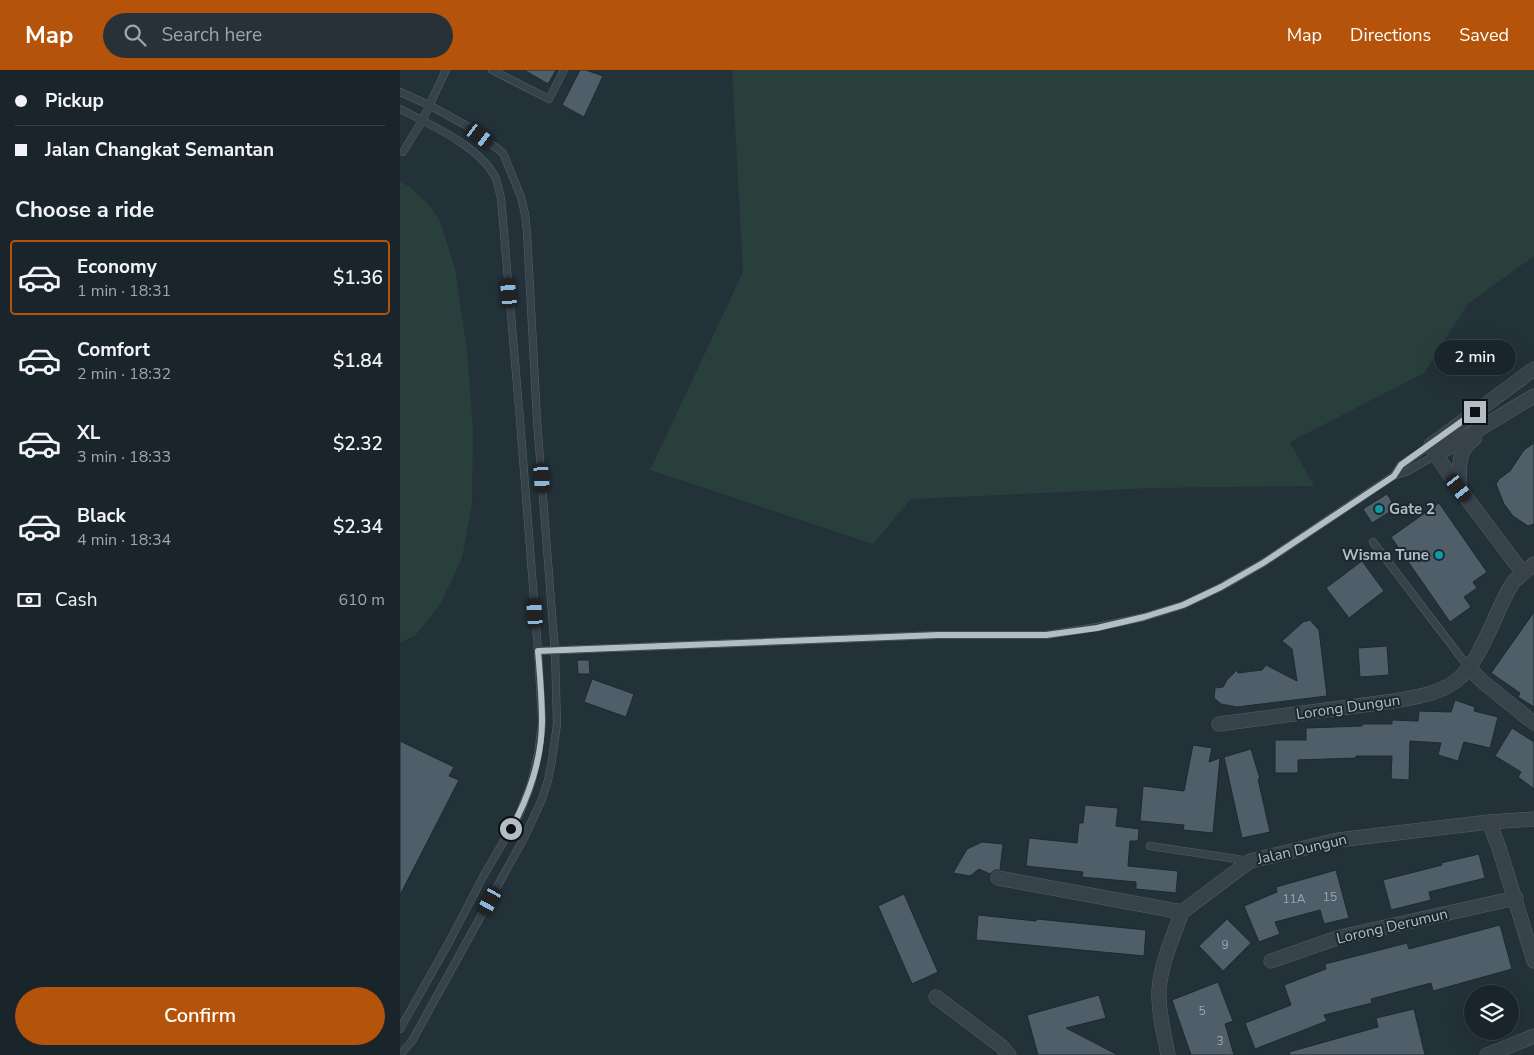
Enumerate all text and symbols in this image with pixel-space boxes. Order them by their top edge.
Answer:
search box [103,13,453,58]
text: Map [25,19,73,51]
icon: search [121,21,149,49]
text: Search here [161,22,262,48]
text: Map [1287,23,1322,47]
text: Directions [1350,23,1431,47]
text: Saved [1459,23,1509,47]
text: Pickup [45,88,104,114]
car [463,121,496,151]
text: Jalan Changkat Semantan [45,137,274,163]
text: Choose a ride [15,195,154,225]
text: Economy [77,254,157,280]
icon: car [17,255,62,300]
text: $1.36 [333,265,383,291]
car [500,277,517,309]
text: 1 min · 18:31 [77,280,171,302]
text: Comfort [77,337,150,363]
icon: car [17,338,62,383]
callout: 2 min [1434,340,1516,374]
text: 2 min [1455,346,1495,368]
text: $1.84 [333,348,383,374]
text: 2 min · 18:32 [77,363,171,385]
route end [1464,401,1486,423]
text: XL [77,420,100,446]
icon: car [17,421,62,466]
text: $2.32 [333,431,383,457]
text: 3 min · 18:33 [77,446,171,468]
car [533,463,550,493]
car [1443,472,1474,504]
place label: Gate 2 [1389,499,1435,519]
text: Black [77,503,126,529]
marker: Gate 2 [1373,503,1385,515]
icon: car [17,504,62,549]
text: $2.34 [333,514,383,540]
text: 4 min · 18:34 [77,529,171,551]
place label: Wisma Tune [1342,545,1429,565]
marker: Wisma Tune [1433,549,1445,561]
icon: cash [15,586,43,614]
text: Cash [55,587,97,613]
text: 610 m [338,589,385,611]
car [526,598,543,628]
street label: Lorong Dungun [1295,690,1401,724]
route start [500,818,522,840]
street label: Jalan Dungun [1254,829,1349,869]
car [476,884,503,918]
house number: 15 [1323,889,1337,905]
house number: 11A [1282,891,1306,907]
street label: Lorong Derumun [1334,903,1450,949]
house number: 9 [1221,937,1229,953]
map controls [1464,985,1519,1040]
button: layers [1464,985,1519,1040]
button: Confirm [15,987,385,1045]
house number: 5 [1198,1003,1206,1019]
house number: 3 [1216,1033,1224,1049]

